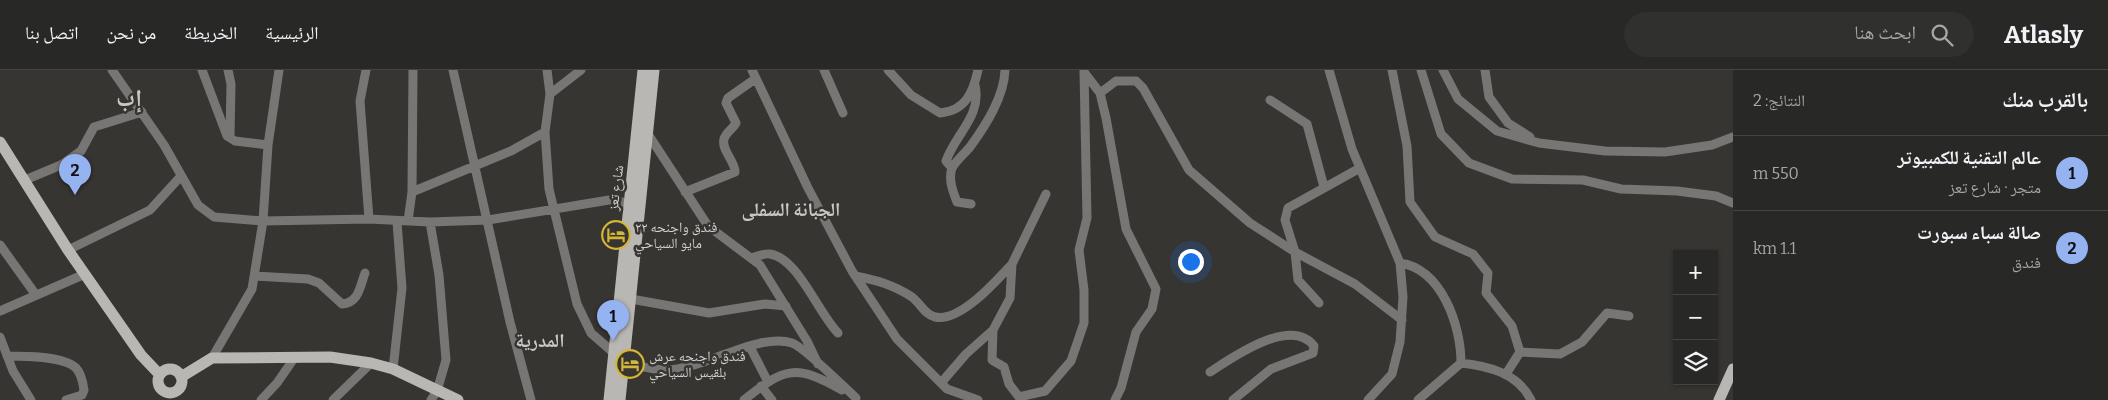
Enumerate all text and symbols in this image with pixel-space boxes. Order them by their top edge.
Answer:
search box [1624,12,1974,57]
text: ابحث هنا [1854,21,1916,44]
icon: search [1928,21,1956,49]
text: Atlasly [2004,21,2083,49]
text: اتصل بنا [25,22,78,44]
text: من نحن [106,22,156,44]
text: الخريطة [184,22,237,44]
text: الرئيسية [265,22,319,44]
district label: إب [116,84,142,113]
text: بالقرب منك [2002,87,2088,113]
text: النتائج: 2 [1753,91,1805,110]
text: عالم التقنية للكمبيوتر [1898,146,2041,169]
pin: 2 [59,154,91,195]
street label: شارع تعز [605,164,628,213]
text: 550 m [1753,164,1799,183]
text: 1 [2069,164,2075,183]
text: متجر · شارع تعز [1949,178,2041,197]
district label: الجبانة السفلى [742,198,840,221]
place label: فندق واجنحه ٢٢ مايو السياحي [635,219,717,254]
hotel icon: فندق واجنحه ٢٢ مايو السياحي [601,220,631,250]
text: صالة سباء سبورت [1917,221,2041,244]
text: 1.1 km [1753,239,1796,258]
text: 2 [2068,239,2077,258]
your location [1178,249,1204,275]
map controls [1673,250,1718,385]
button: + [1673,250,1718,295]
text: فندق [2012,253,2041,272]
button: − [1673,295,1718,340]
pin: 1 [597,300,629,341]
district label: المدرية [515,329,565,352]
button: layers [1673,340,1718,385]
place label: فندق واجنحه عرش بلقيس السياحي [649,348,746,383]
hotel icon: فندق واجنحه عرش بلقيس السياحي [615,349,645,379]

